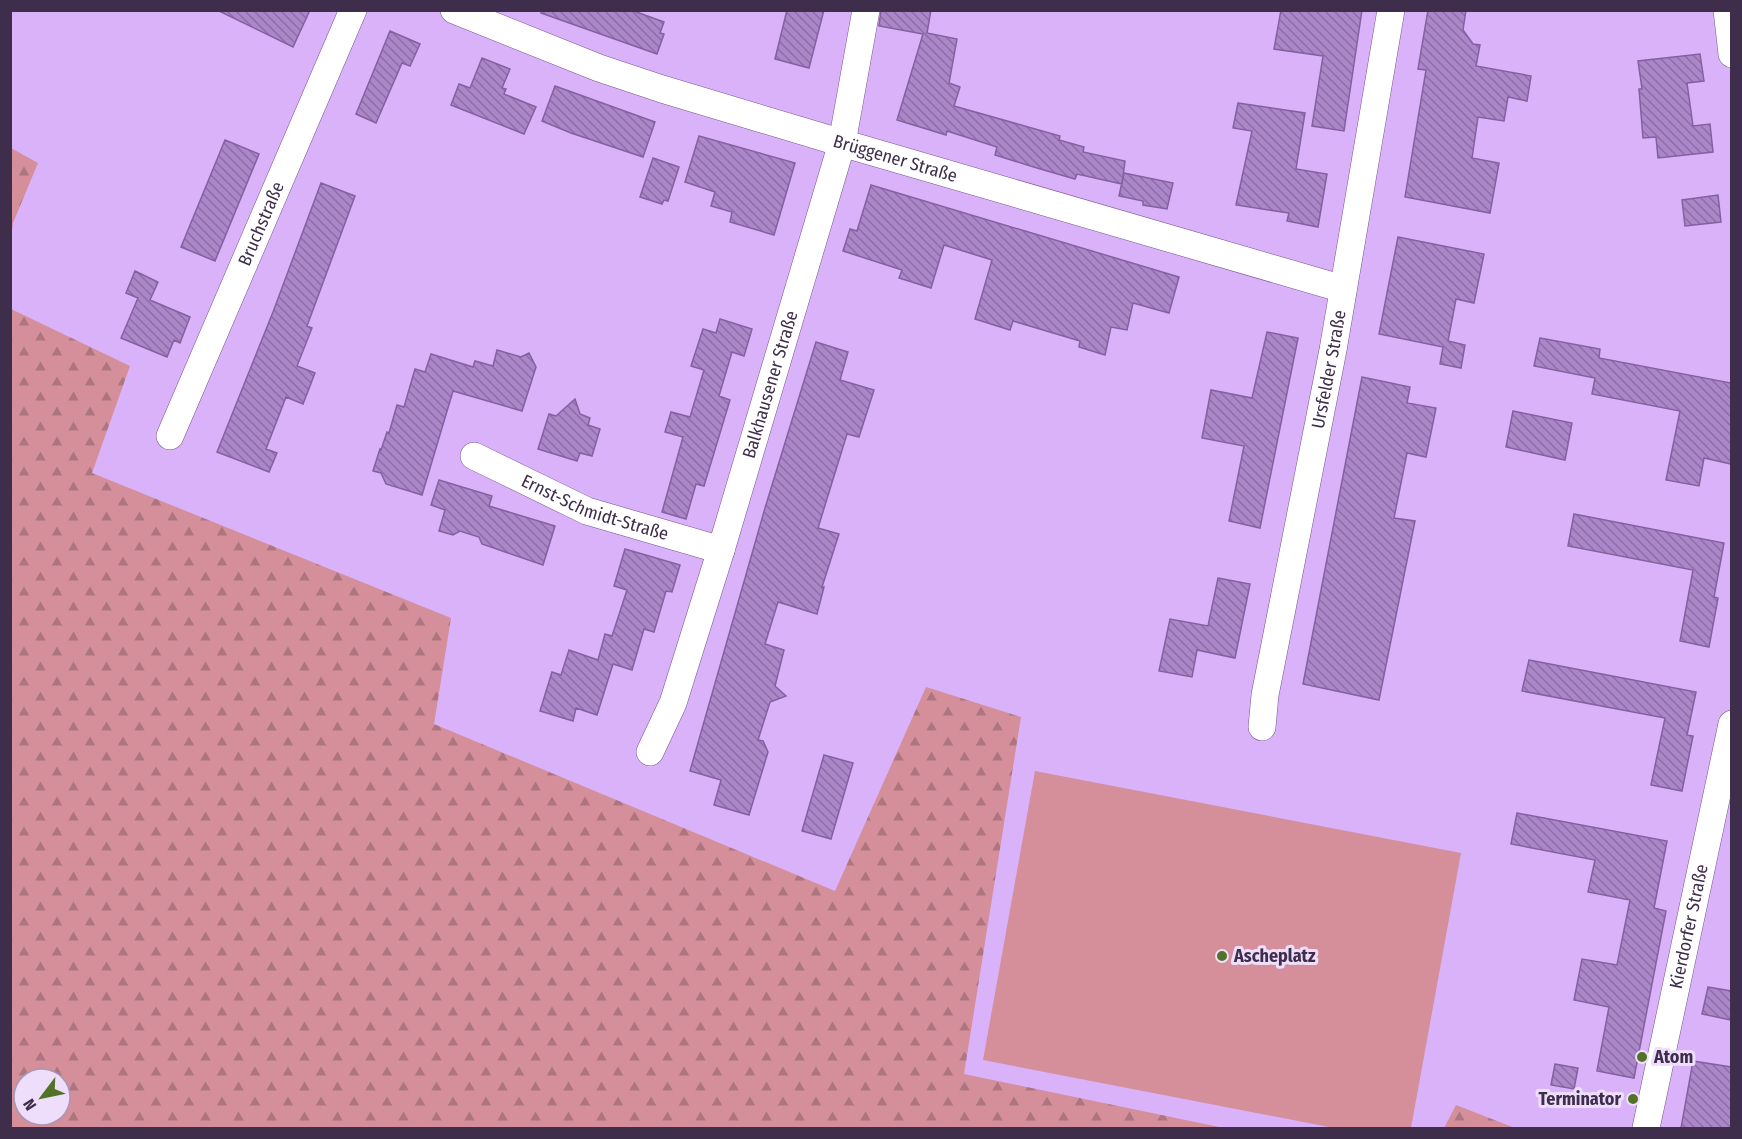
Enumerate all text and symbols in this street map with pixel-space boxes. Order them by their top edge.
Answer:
street label: Brüggener Straße [831,130,960,187]
street label: Bruchstraße [233,178,289,269]
street label: Balkhausener Straße [738,308,803,461]
street label: Ursfelder Straße [1307,308,1351,431]
street label: Ernst-Schmidt-Straße [518,470,671,545]
street label: Kierdorfer Straße [1665,862,1713,991]
place label: Ascheplatz [1233,945,1316,967]
marker: Ascheplatz [1215,949,1229,963]
place label: Atom [1653,1046,1693,1068]
marker: Atom [1635,1050,1649,1064]
north arrow [12,1067,72,1127]
place label: Terminator [1538,1088,1621,1110]
marker: Terminator [1626,1092,1640,1106]
text: N [19,1096,40,1114]

